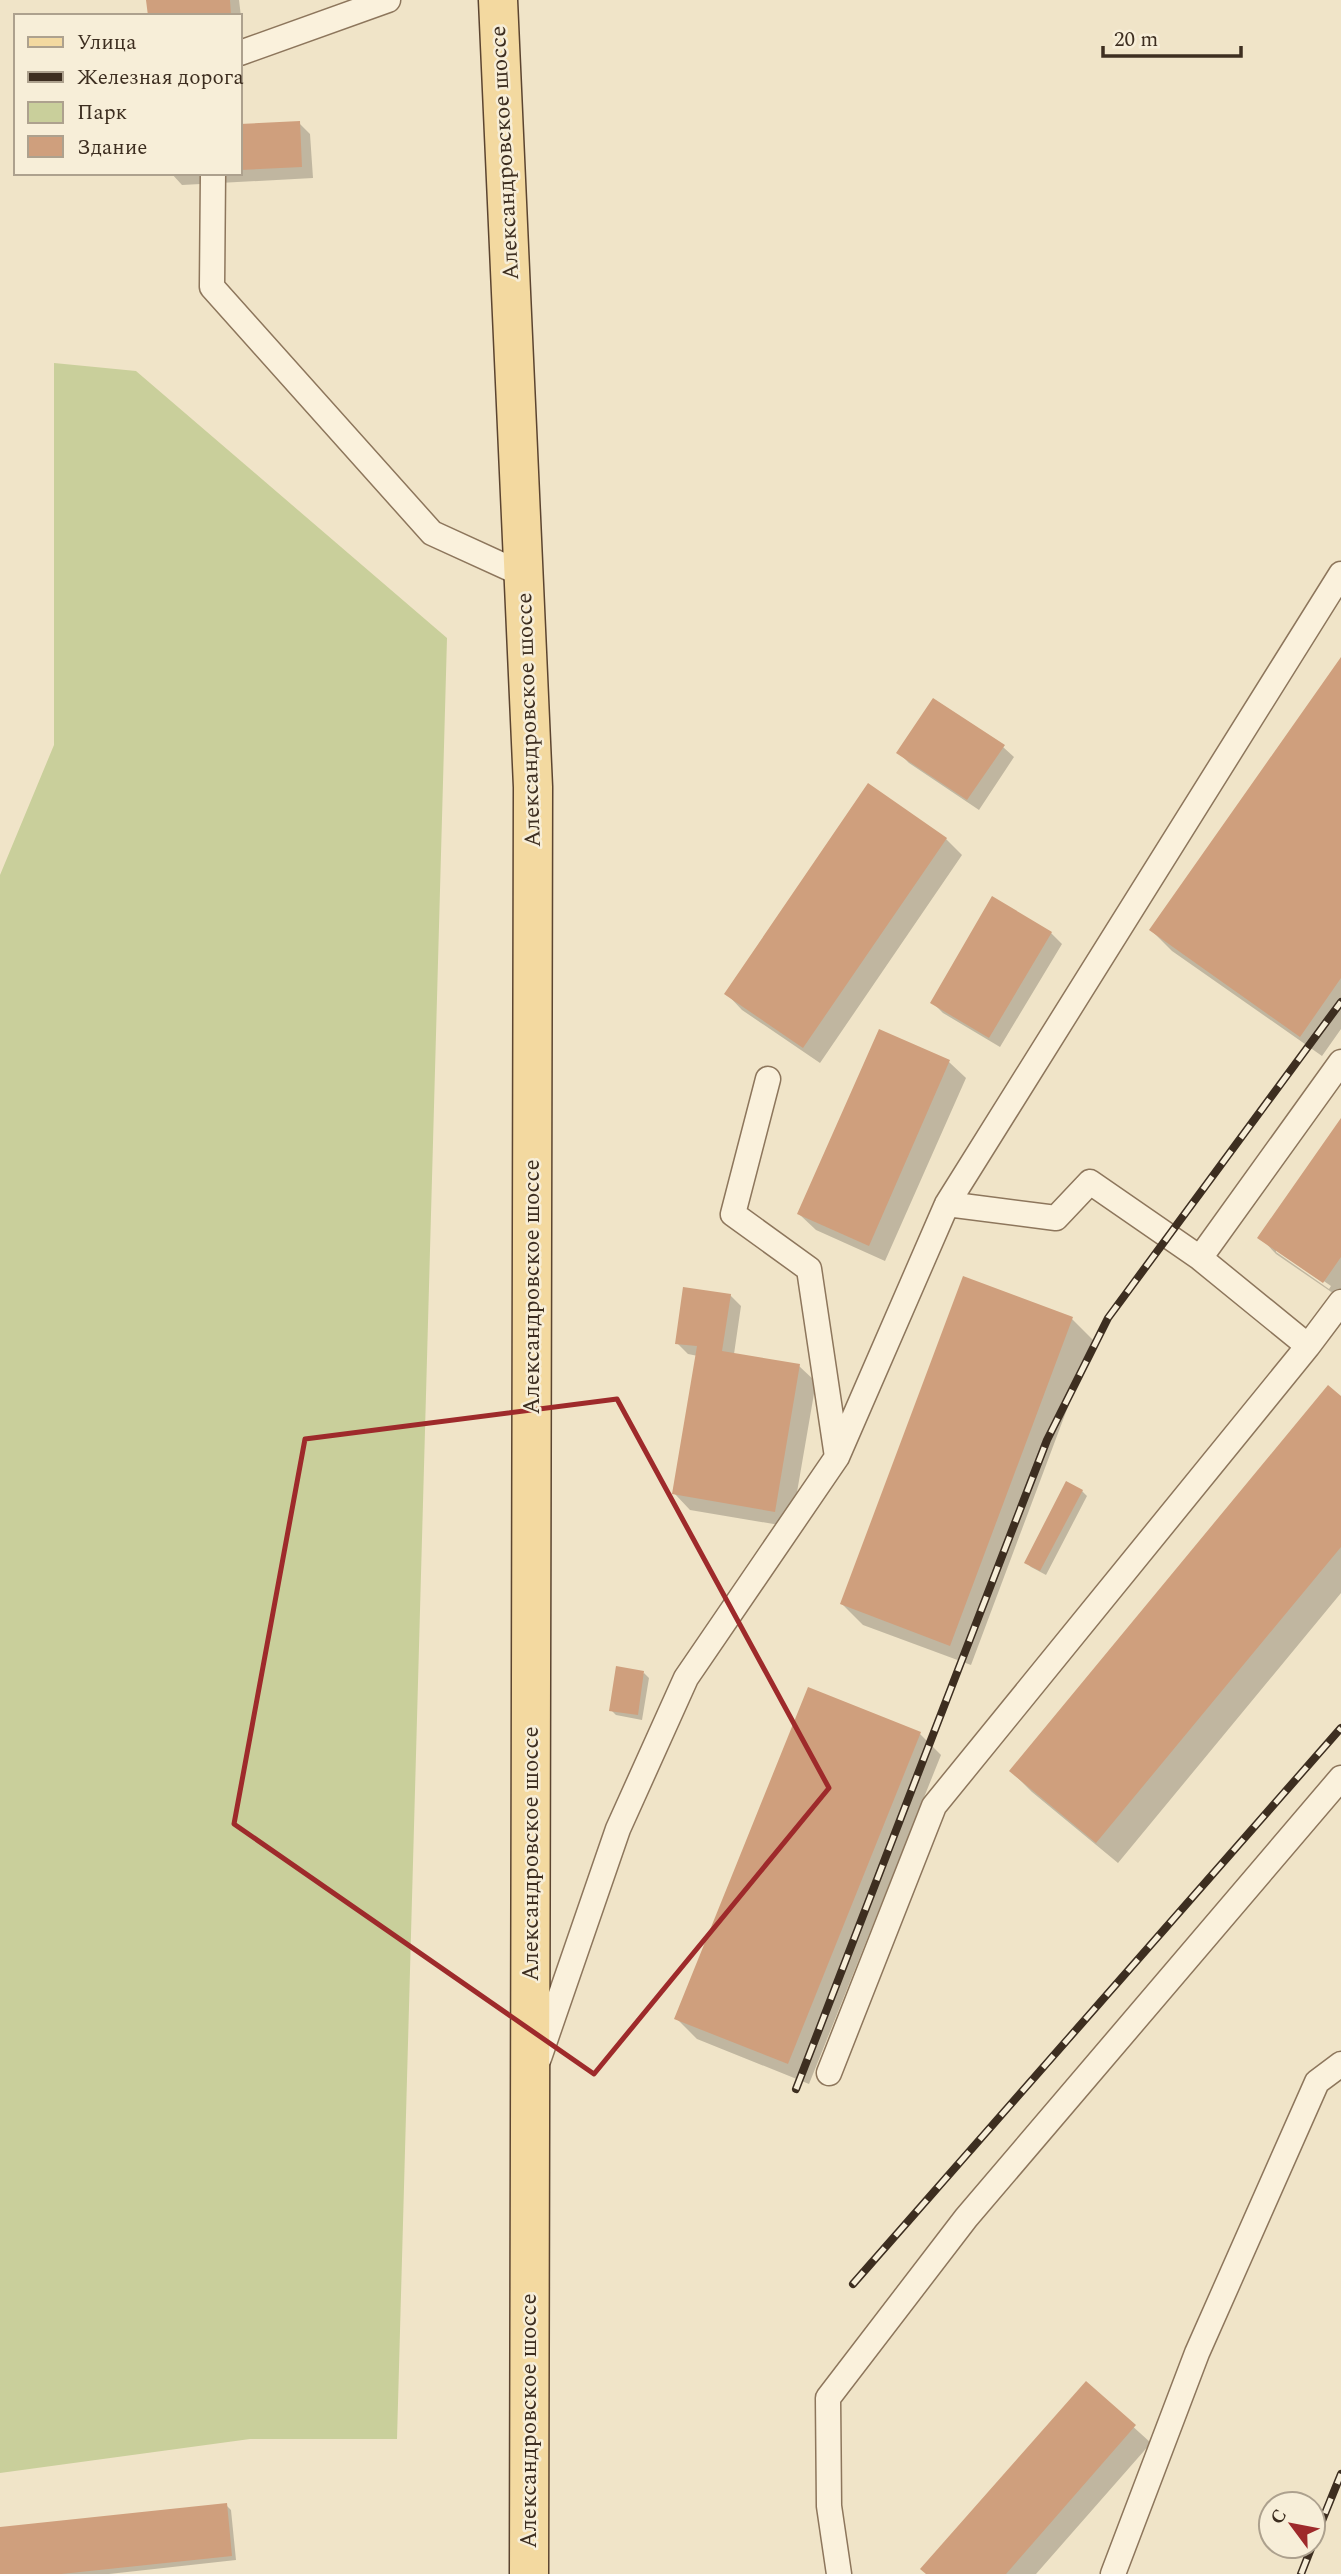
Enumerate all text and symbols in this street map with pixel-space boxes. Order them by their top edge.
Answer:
legend [14,14,242,175]
scale bar [1103,14,1241,58]
text: 20 m [1114,24,1158,56]
street label: Александровское шоссе [481,25,529,281]
text: Улица [77,27,137,59]
text: Железная дорога [77,62,244,94]
text: Парк [77,97,128,129]
text: Здание [77,132,147,164]
street label: Александровское шоссе [507,592,551,848]
street label: Александровское шоссе [515,1159,550,1415]
street label: Александровское шоссе [514,1726,549,1982]
street label: Александровское шоссе [512,2293,547,2549]
north arrow [1257,2490,1327,2560]
text: С [1263,2503,1295,2530]

